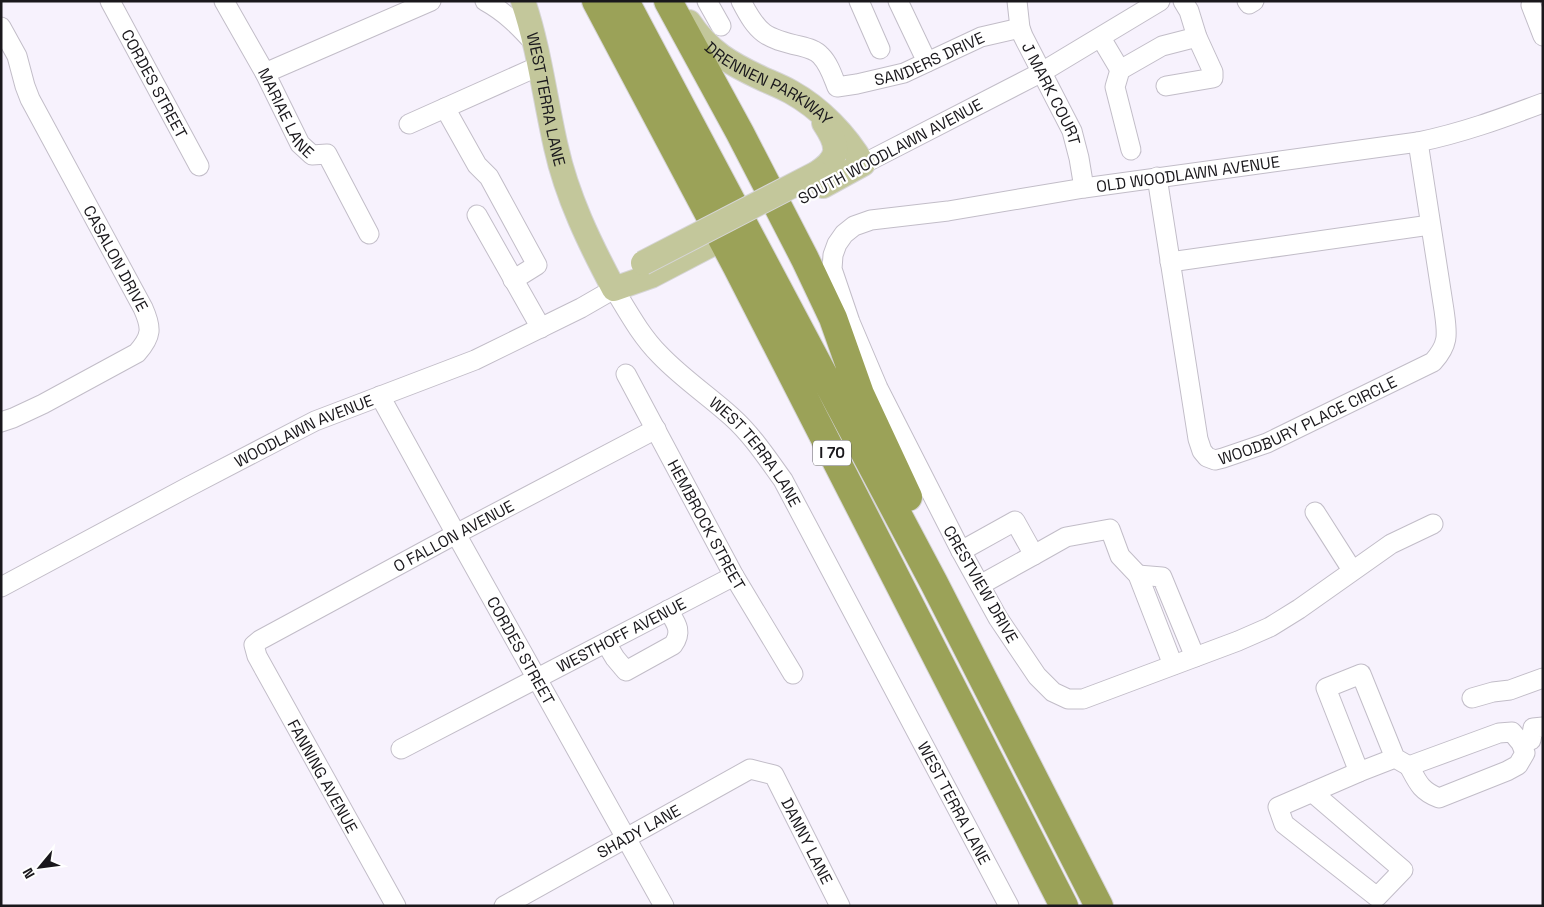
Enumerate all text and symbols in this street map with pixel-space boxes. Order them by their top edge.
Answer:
street label: CORDES STREET [116,26,192,142]
street label: SANDERS DRIVE [872,27,988,91]
street label: WEST TERRA LANE [522,30,570,169]
street label: DRENNEN PARKWAY [700,37,837,130]
street label: J MARK COURT [1017,39,1085,147]
street label: MARIAE LANE [253,64,318,163]
street label: SOUTH WOODLAWN AVENUE [794,94,986,209]
street label: OLD WOODLAWN AVENUE [1095,151,1281,197]
street label: CASALON DRIVE [78,202,153,315]
street label: WOODBURY PLACE CIRCLE [1216,371,1400,470]
street label: WOODLAWN AVENUE [231,390,376,472]
street label: WEST TERRA LANE [705,392,805,510]
road number: I 70 [813,440,851,466]
street label: HEMBROCK STREET [663,456,750,594]
street label: O FALLON AVENUE [390,495,518,577]
street label: CRESTVIEW DRIVE [938,522,1023,647]
street label: CORDES STREET [482,593,559,709]
street label: WESTHOFF AVENUE [553,593,689,677]
street label: FANNING AVENUE [283,716,362,837]
street label: WEST TERRA LANE [913,738,995,868]
street label: DANNY LANE [776,794,837,888]
street label: SHADY LANE [593,800,684,863]
north arrow [15,842,65,892]
text: N [18,865,39,882]

